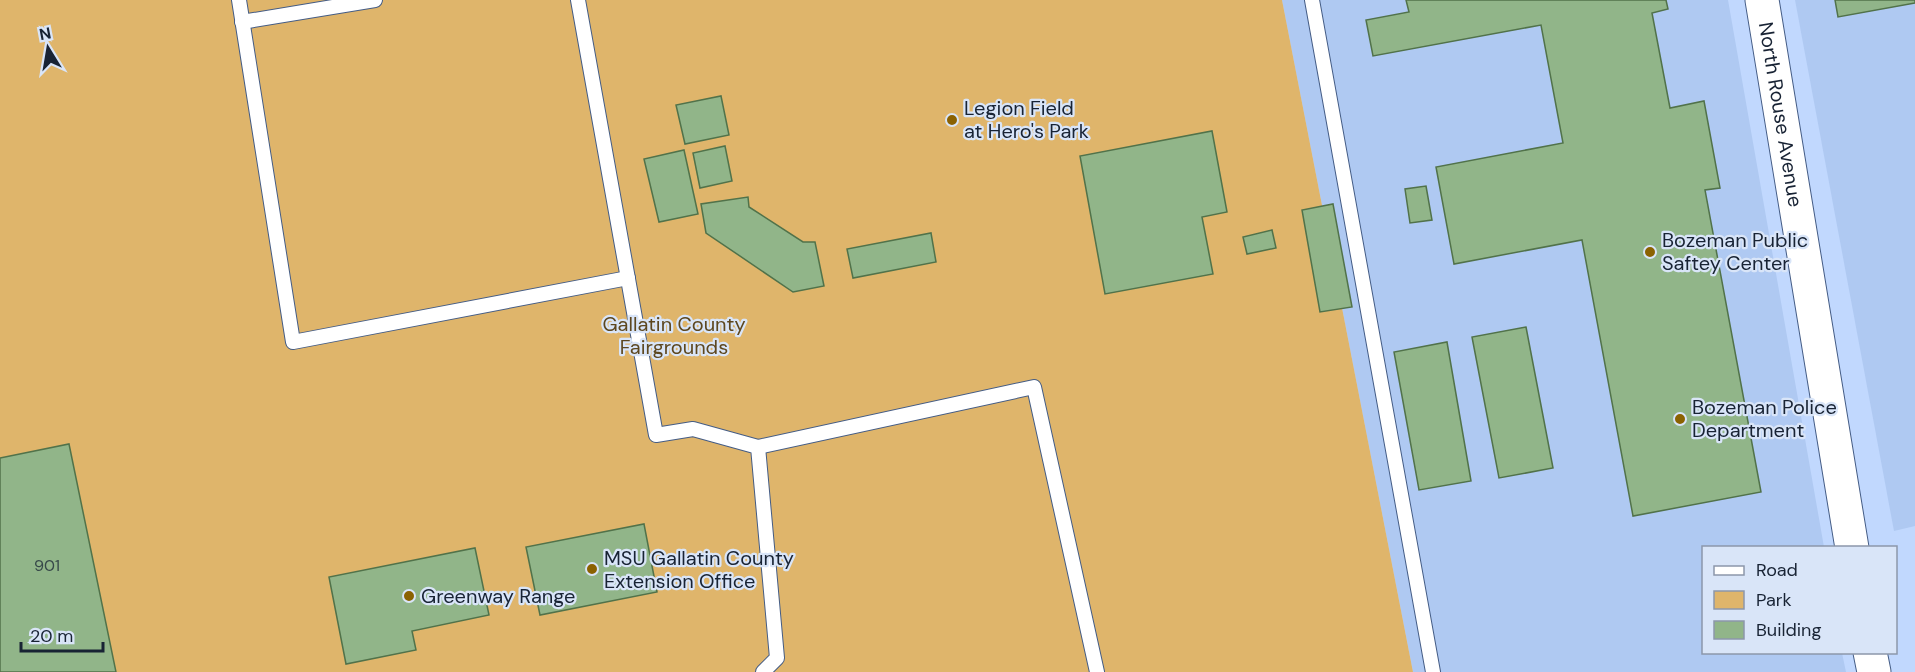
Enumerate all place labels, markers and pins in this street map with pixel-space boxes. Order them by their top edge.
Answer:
place label: Legion Field at Hero's Park [964,95,1089,144]
marker: Legion Field at Hero's Park [945,113,959,127]
place label: Bozeman Public Saftey Center [1662,227,1808,276]
marker: Bozeman Public Saftey Center [1643,245,1657,259]
place label: Bozeman Police Department [1692,394,1837,443]
marker: Bozeman Police Department [1673,412,1687,426]
place label: MSU Gallatin County Extension Office [604,545,794,594]
marker: MSU Gallatin County Extension Office [585,562,599,576]
place label: Greenway Range [421,583,575,609]
marker: Greenway Range [402,589,416,603]

